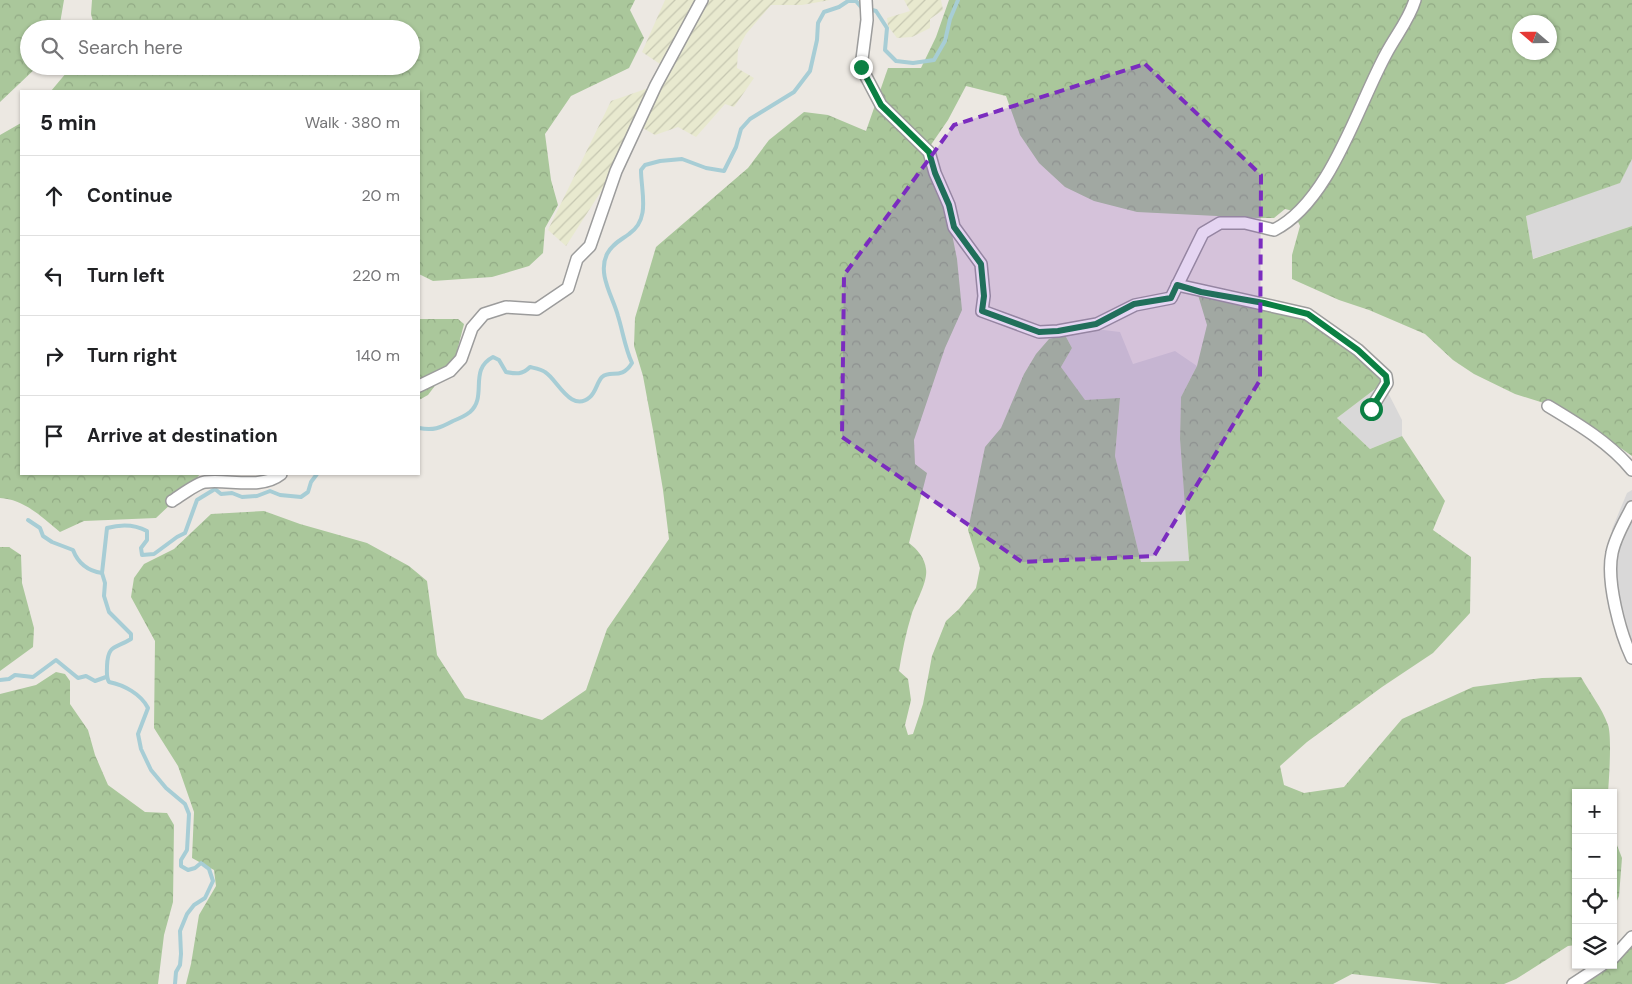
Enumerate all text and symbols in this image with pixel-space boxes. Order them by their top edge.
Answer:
north arrow [1512,15,1557,60]
search box [20,20,420,75]
icon: search [38,34,66,62]
text: Search here [78,35,183,60]
route end [850,56,873,79]
text: 5 min [40,109,96,137]
text: Walk · 380 m [305,112,400,133]
icon: ahead [40,182,68,210]
text: Continue [87,183,173,208]
text: 20 m [361,185,400,206]
icon: left [40,262,68,290]
text: Turn left [87,263,165,288]
text: 220 m [352,265,400,286]
icon: right [40,342,68,370]
text: Turn right [87,343,177,368]
text: 140 m [356,345,400,366]
route start [1360,398,1383,421]
icon: arrive [40,422,68,450]
text: Arrive at destination [87,423,278,448]
map controls [1572,789,1617,969]
button: + [1572,789,1617,834]
button: − [1572,834,1617,879]
button: locate [1572,879,1617,924]
button: layers [1572,924,1617,969]

